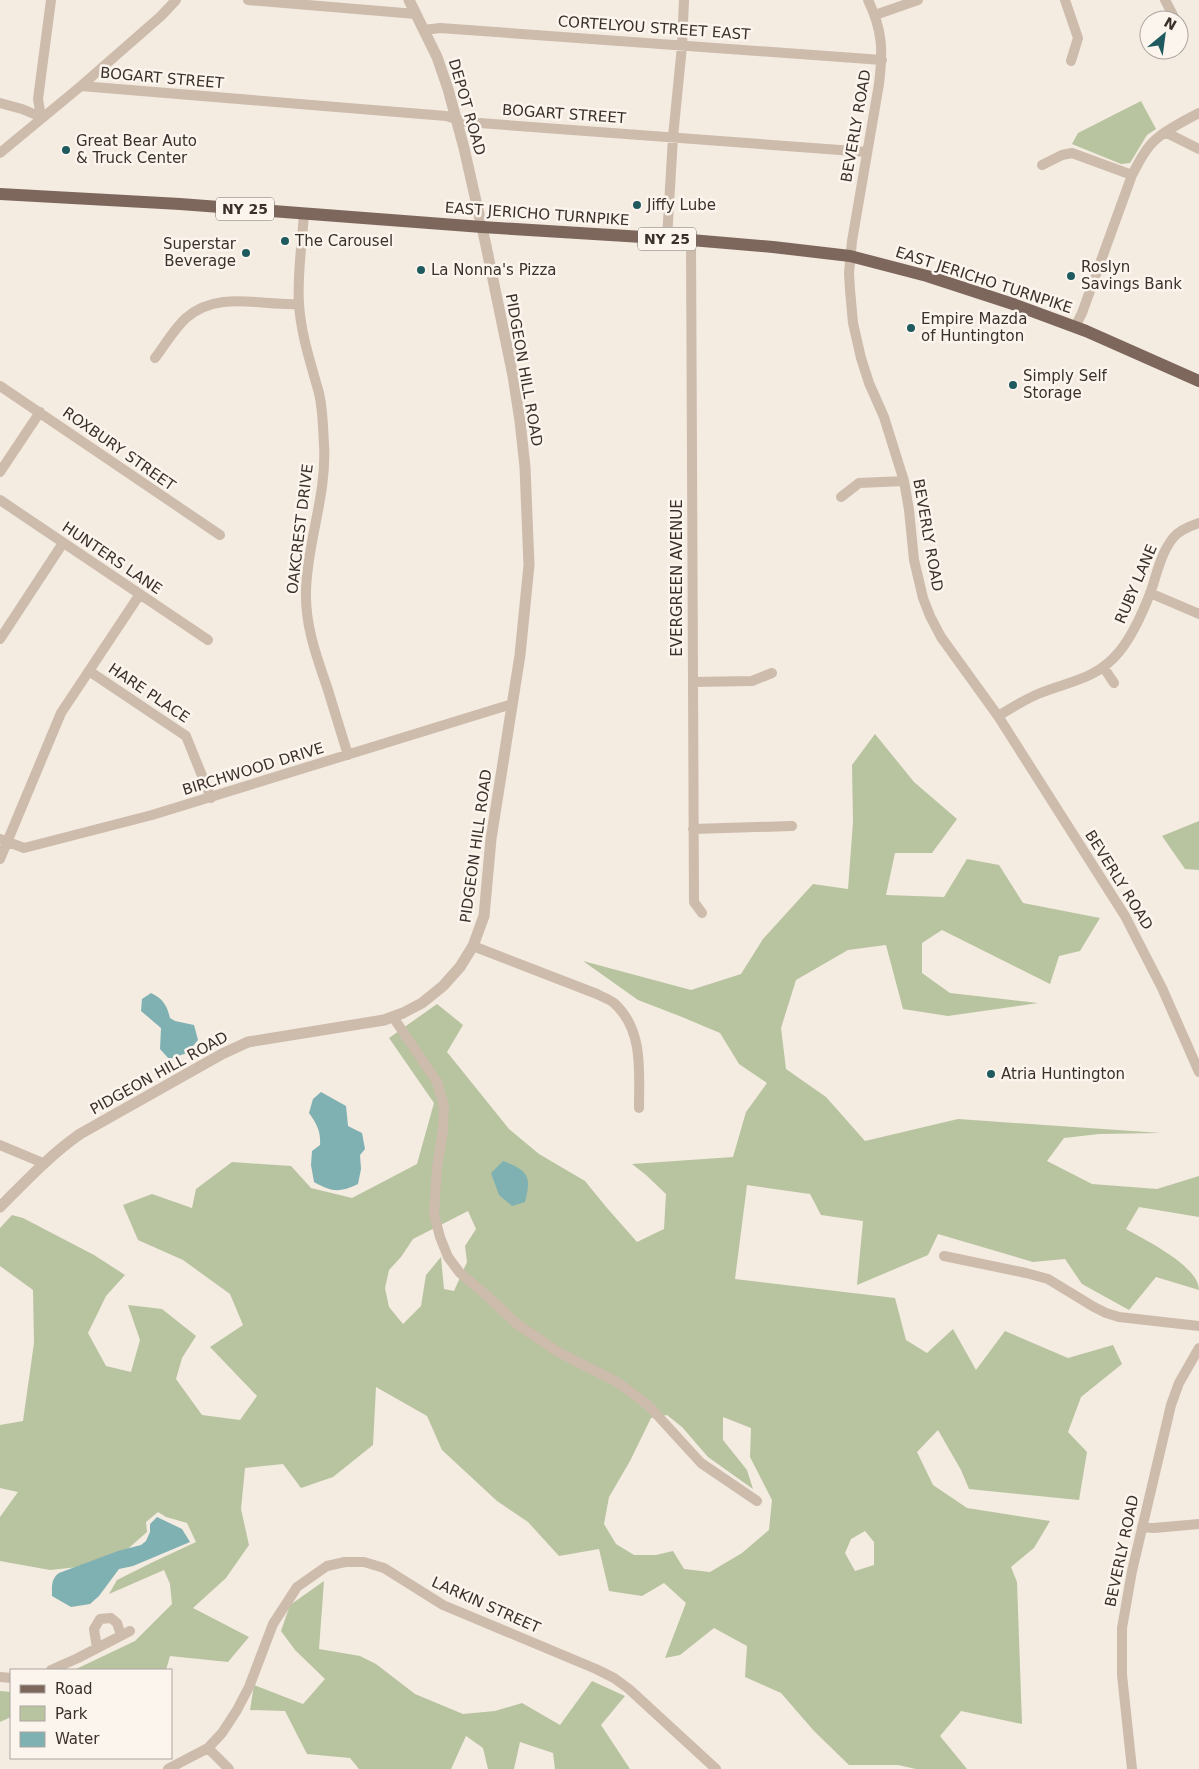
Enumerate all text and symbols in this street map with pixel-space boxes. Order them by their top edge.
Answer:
north arrow [1139,10,1189,60]
street label: CORTELYOU STREET EAST [557,12,752,44]
text: N [1161,14,1179,33]
street label: DEPOT ROAD [445,57,489,157]
street label: BOGART STREET [99,64,225,92]
street label: BEVERLY ROAD [837,68,875,184]
street label: BOGART STREET [501,101,627,127]
place label: Great Bear Auto & Truck Center [76,132,197,167]
marker: Great Bear Auto & Truck Center [60,144,72,156]
place label: Jiffy Lube [646,196,716,214]
road number: NY 25 [216,198,274,220]
street label: EAST JERICHO TURNPIKE [444,199,630,229]
marker: Jiffy Lube [631,199,643,211]
road number: NY 25 [638,228,696,250]
place label: The Carousel [294,232,393,250]
place label: Superstar Beverage [163,235,237,270]
marker: The Carousel [279,235,291,247]
street label: EAST JERICHO TURNPIKE [893,243,1075,317]
marker: Superstar Beverage [240,247,252,259]
place label: Roslyn Savings Bank [1081,258,1182,293]
place label: La Nonna's Pizza [431,261,556,279]
marker: La Nonna's Pizza [415,264,427,276]
marker: Roslyn Savings Bank [1065,270,1077,282]
street label: PIDGEON HILL ROAD [502,292,546,448]
place label: Empire Mazda of Huntington [921,310,1027,345]
marker: Empire Mazda of Huntington [905,322,917,334]
place label: Simply Self Storage [1023,367,1108,402]
marker: Simply Self Storage [1007,379,1019,391]
street label: ROXBURY STREET [59,403,179,495]
street label: OAKCREST DRIVE [283,463,317,595]
street label: BEVERLY ROAD [909,477,947,593]
street label: EVERGREEN AVENUE [668,499,686,657]
street label: HUNTERS LANE [59,518,165,598]
street label: RUBY LANE [1111,542,1161,626]
street label: HARE PLACE [105,659,193,727]
street label: BIRCHWOOD DRIVE [180,739,326,799]
street label: PIDGEON HILL ROAD [456,768,496,924]
street label: BEVERLY ROAD [1081,827,1157,933]
street label: PIDGEON HILL ROAD [87,1028,231,1118]
place label: Atria Huntington [1001,1065,1125,1083]
marker: Atria Huntington [985,1068,997,1080]
street label: BEVERLY ROAD [1101,1493,1143,1609]
street label: LARKIN STREET [429,1573,544,1637]
legend [10,1669,172,1759]
text: Road [55,1680,93,1698]
text: Park [55,1705,88,1723]
text: Water [55,1730,100,1748]

